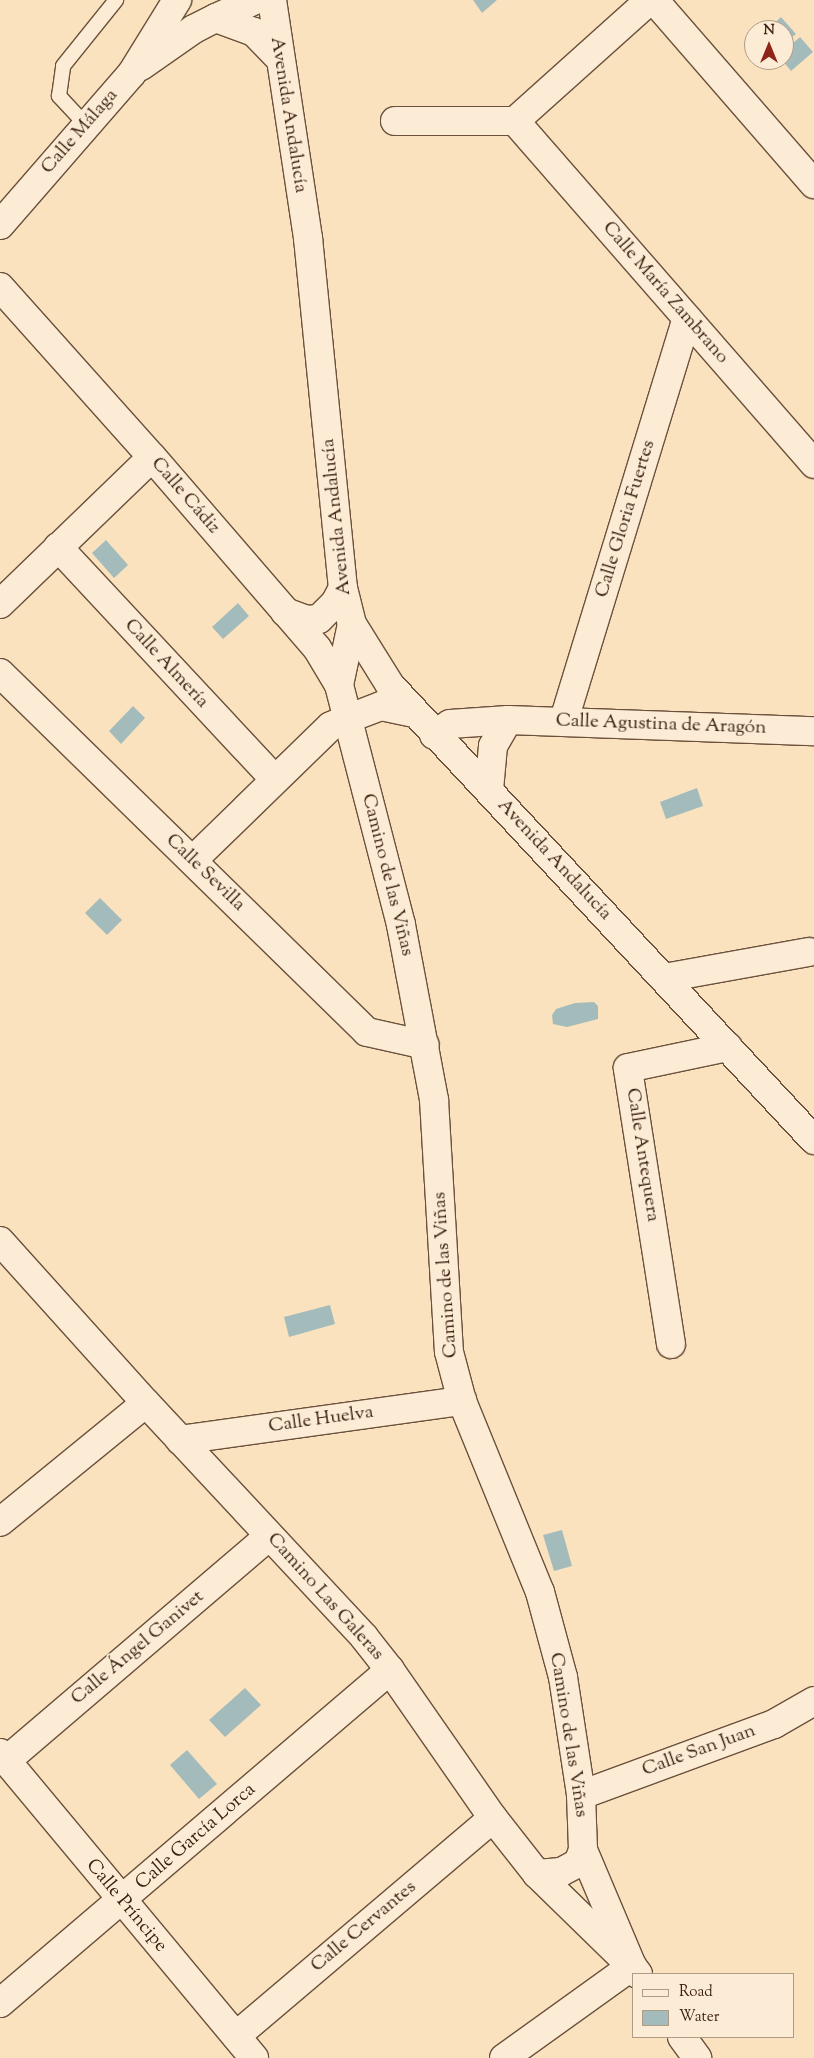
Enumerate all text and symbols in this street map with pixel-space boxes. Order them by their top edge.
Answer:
north arrow [744,20,794,70]
text: N [763,21,775,41]
street label: Avenida Andalucía [264,35,312,195]
street label: Calle Málaga [37,85,123,179]
street label: Calle María Zambrano [597,217,733,369]
street label: Avenida Andalucía [317,438,357,596]
street label: Calle Gloria Fuertes [591,438,661,600]
street label: Calle Cádiz [146,453,224,539]
street label: Calle Almería [119,615,213,713]
street label: Calle Agustina de Aragón [555,710,767,740]
street label: Camino de las Viñas [356,791,418,959]
street label: Avenida Andalucía [492,795,616,925]
street label: Calle Sevilla [160,829,250,917]
street label: Calle Antequera [620,1087,664,1223]
street label: Camino de las Viñas [429,1191,463,1359]
street label: Calle Huelva [267,1401,375,1439]
street label: Camino Las Galeras [262,1529,388,1665]
street label: Calle Ángel Ganivet [67,1586,209,1710]
street label: Camino de las Viñas [544,1651,592,1819]
street label: Calle San Juan [639,1720,759,1782]
street label: Calle García Lorca [131,1779,261,1895]
street label: Calle Príncipe [80,1855,172,1957]
street label: Calle Cervantes [307,1876,421,1978]
legend [632,1973,794,2038]
text: Road [679,1982,713,2003]
text: Water [679,2007,719,2028]

